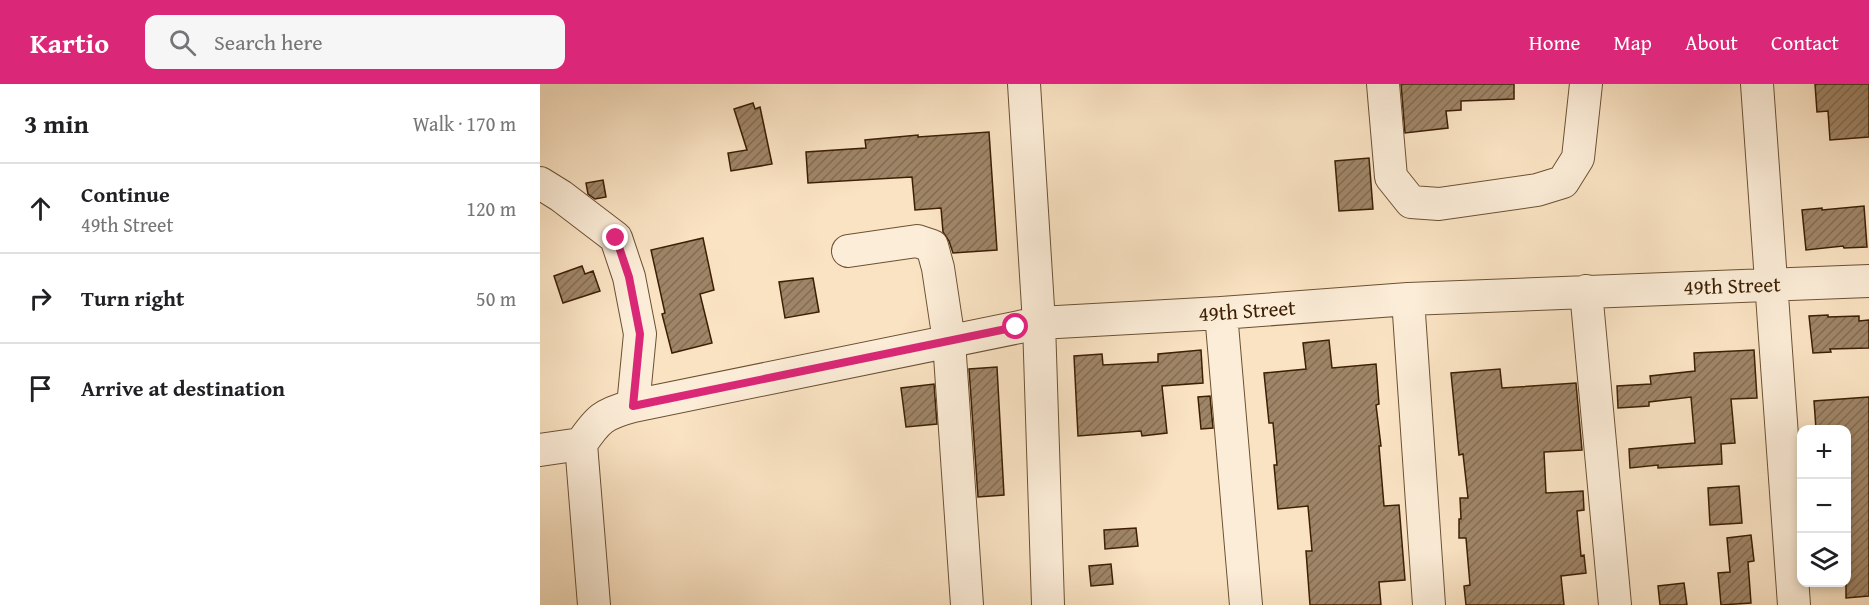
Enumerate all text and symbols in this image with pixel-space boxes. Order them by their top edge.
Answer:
search box [145,15,565,69]
text: Kartio [30,22,109,63]
icon: search [166,26,199,59]
text: Search here [214,26,323,58]
text: Home [1529,27,1580,58]
text: Map [1613,27,1652,58]
text: About [1685,27,1738,58]
text: Contact [1771,27,1839,58]
text: 3 min [24,104,89,143]
text: Walk · 170 m [413,109,516,138]
text: Continue [81,178,170,210]
icon: ahead [24,192,57,225]
text: 120 m [466,194,516,223]
text: 49th Street [81,210,174,239]
route end [602,224,628,250]
street label: 49th Street [1683,268,1782,303]
icon: right [24,282,57,315]
text: Turn right [81,282,184,314]
text: 50 m [476,284,516,313]
street label: 49th Street [1197,292,1297,329]
route start [1002,313,1028,339]
icon: arrive [24,372,57,405]
text: Arrive at destination [81,372,285,404]
map controls [1797,425,1851,587]
button: + [1797,425,1851,479]
button: − [1797,479,1851,533]
button: layers [1797,533,1851,587]

